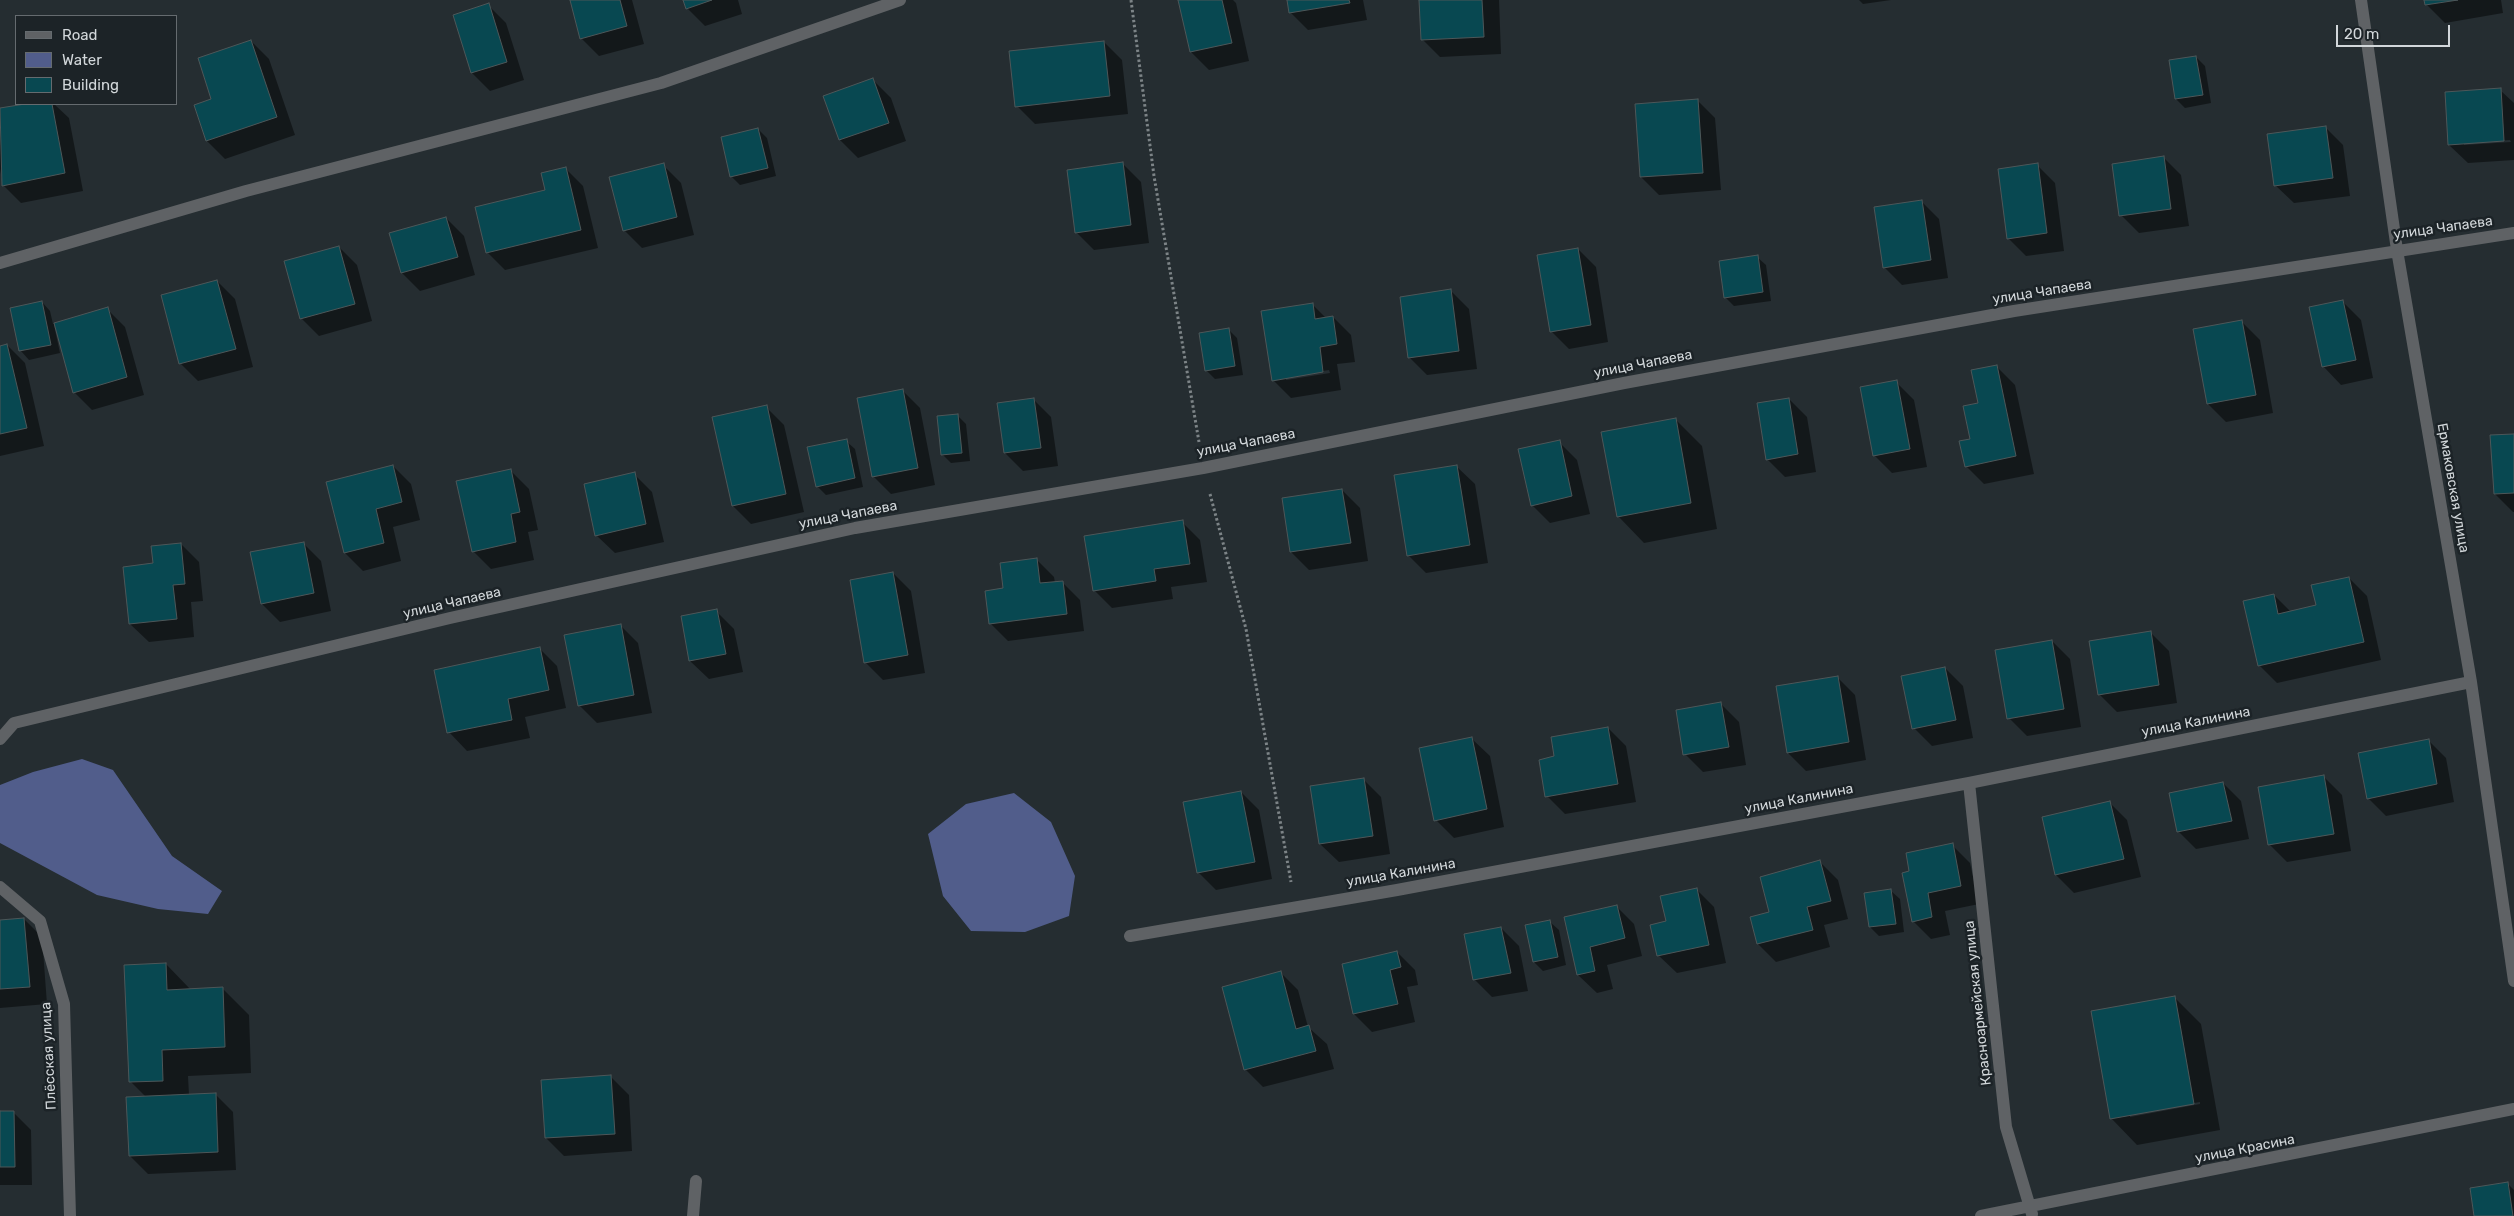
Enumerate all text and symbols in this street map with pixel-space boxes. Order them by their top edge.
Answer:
legend [15,15,178,105]
scale bar [2339,15,2453,47]
text: 20 m [2344,25,2379,43]
text: Road [62,26,98,44]
text: Water [62,51,102,69]
text: Building [62,76,119,94]
street label: улица Чапаева [2392,213,2494,243]
street label: улица Чапаева [1991,276,2093,308]
street label: улица Чапаева [1592,346,1694,382]
street label: Ермаковская улица [2433,422,2473,554]
street label: улица Чапаева [1195,425,1297,461]
street label: улица Чапаева [797,497,899,533]
street label: улица Чапаева [401,584,503,622]
street label: улица Калинина [2140,703,2252,741]
street label: улица Калинина [1743,780,1855,818]
street label: улица Калинина [1345,855,1457,891]
street label: Красноармейская улица [1961,920,1995,1086]
street label: Плёсская улица [38,1002,60,1110]
street label: улица Красина [2194,1131,2296,1167]

